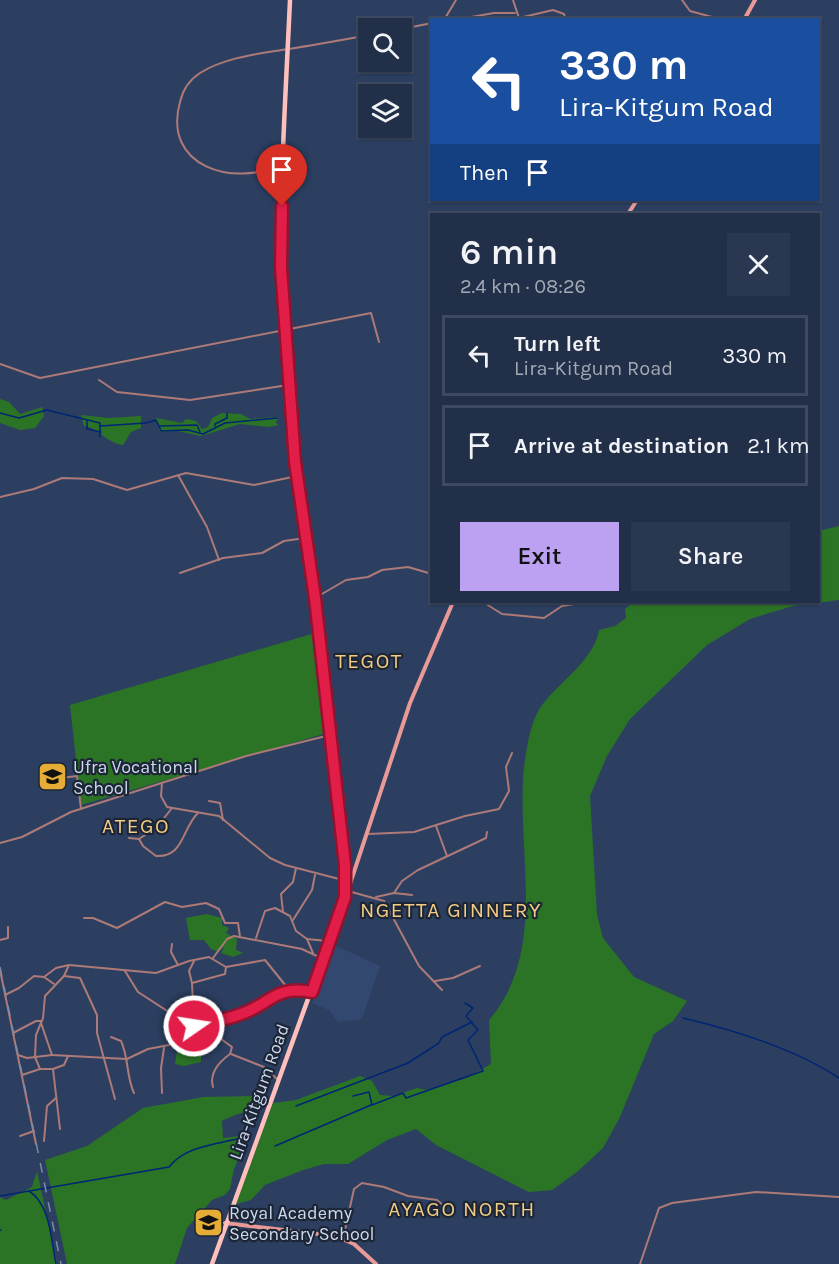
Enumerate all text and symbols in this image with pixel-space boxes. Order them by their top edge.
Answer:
map controls [358,18,412,138]
button: search [358,18,412,72]
text: 330 m [559,40,688,90]
icon: left [460,42,538,120]
button: layers [358,84,412,138]
text: Lira-Kitgum Road [559,91,774,123]
pin [256,144,307,206]
icon: arrive [265,153,298,186]
icon: arrive [521,156,554,189]
text: Then [460,160,509,186]
text: 6 min [460,231,558,273]
button: close [727,233,790,296]
text: 2.4 km · 08:26 [460,275,586,298]
text: Turn left [514,331,601,357]
icon: left [463,339,496,372]
text: 330 m [722,343,787,369]
text: Lira-Kitgum Road [514,357,673,380]
icon: arrive [463,429,496,462]
text: Arrive at destination [514,433,729,459]
text: 2.1 km [747,433,809,459]
button: Exit [460,522,619,591]
button: Share [631,522,790,591]
district label: TEGOT [335,649,403,673]
place label: Ufra Vocational School [73,756,198,799]
school or university icon: Ufra Vocational School [36,761,68,793]
district label: ATEGO [102,814,170,838]
district label: NGETTA GINNERY [360,898,542,922]
position arrow [162,994,226,1058]
street label: Lira-Kitgum Road [224,1021,294,1163]
district label: AYAGO NORTH [388,1197,536,1221]
place label: Royal Academy Secondary School [229,1202,375,1245]
school or university icon: Royal Academy Secondary School [192,1207,224,1239]

